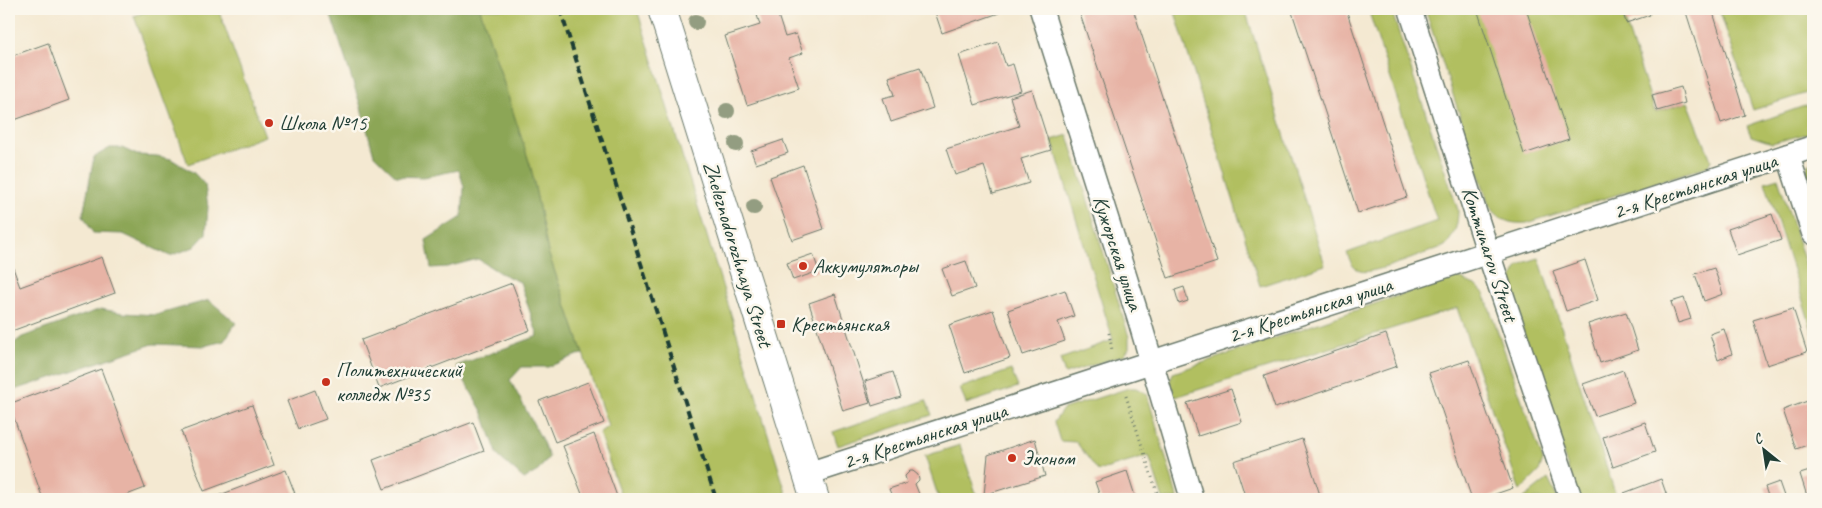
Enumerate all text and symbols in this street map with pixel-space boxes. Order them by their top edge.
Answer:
place label: Школа №15 [279,110,368,136]
marker: Школа №15 [263,117,275,129]
street label: 2-я Крестьянская улица [1610,147,1782,225]
street label: Zheleznodorozhnaya Street [697,158,779,352]
street label: Kommunarov Street [1456,184,1525,326]
street label: Кужорская улица [1087,192,1149,315]
place label: Аккумуляторы [813,253,920,279]
marker: Аккумуляторы [797,260,809,272]
street label: 2-я Крестьянская улица [1225,271,1397,349]
place label: Крестьянская [791,311,891,337]
marker: Крестьянская [775,318,787,330]
place label: Политехнический колледж №35 [336,357,463,407]
marker: Политехнический колледж №35 [320,376,332,388]
street label: 2-я Крестьянская улица [840,397,1012,475]
north arrow [1740,426,1790,476]
text: С [1751,429,1767,448]
place label: Эконом [1022,445,1076,471]
marker: Эконом [1006,452,1018,464]

